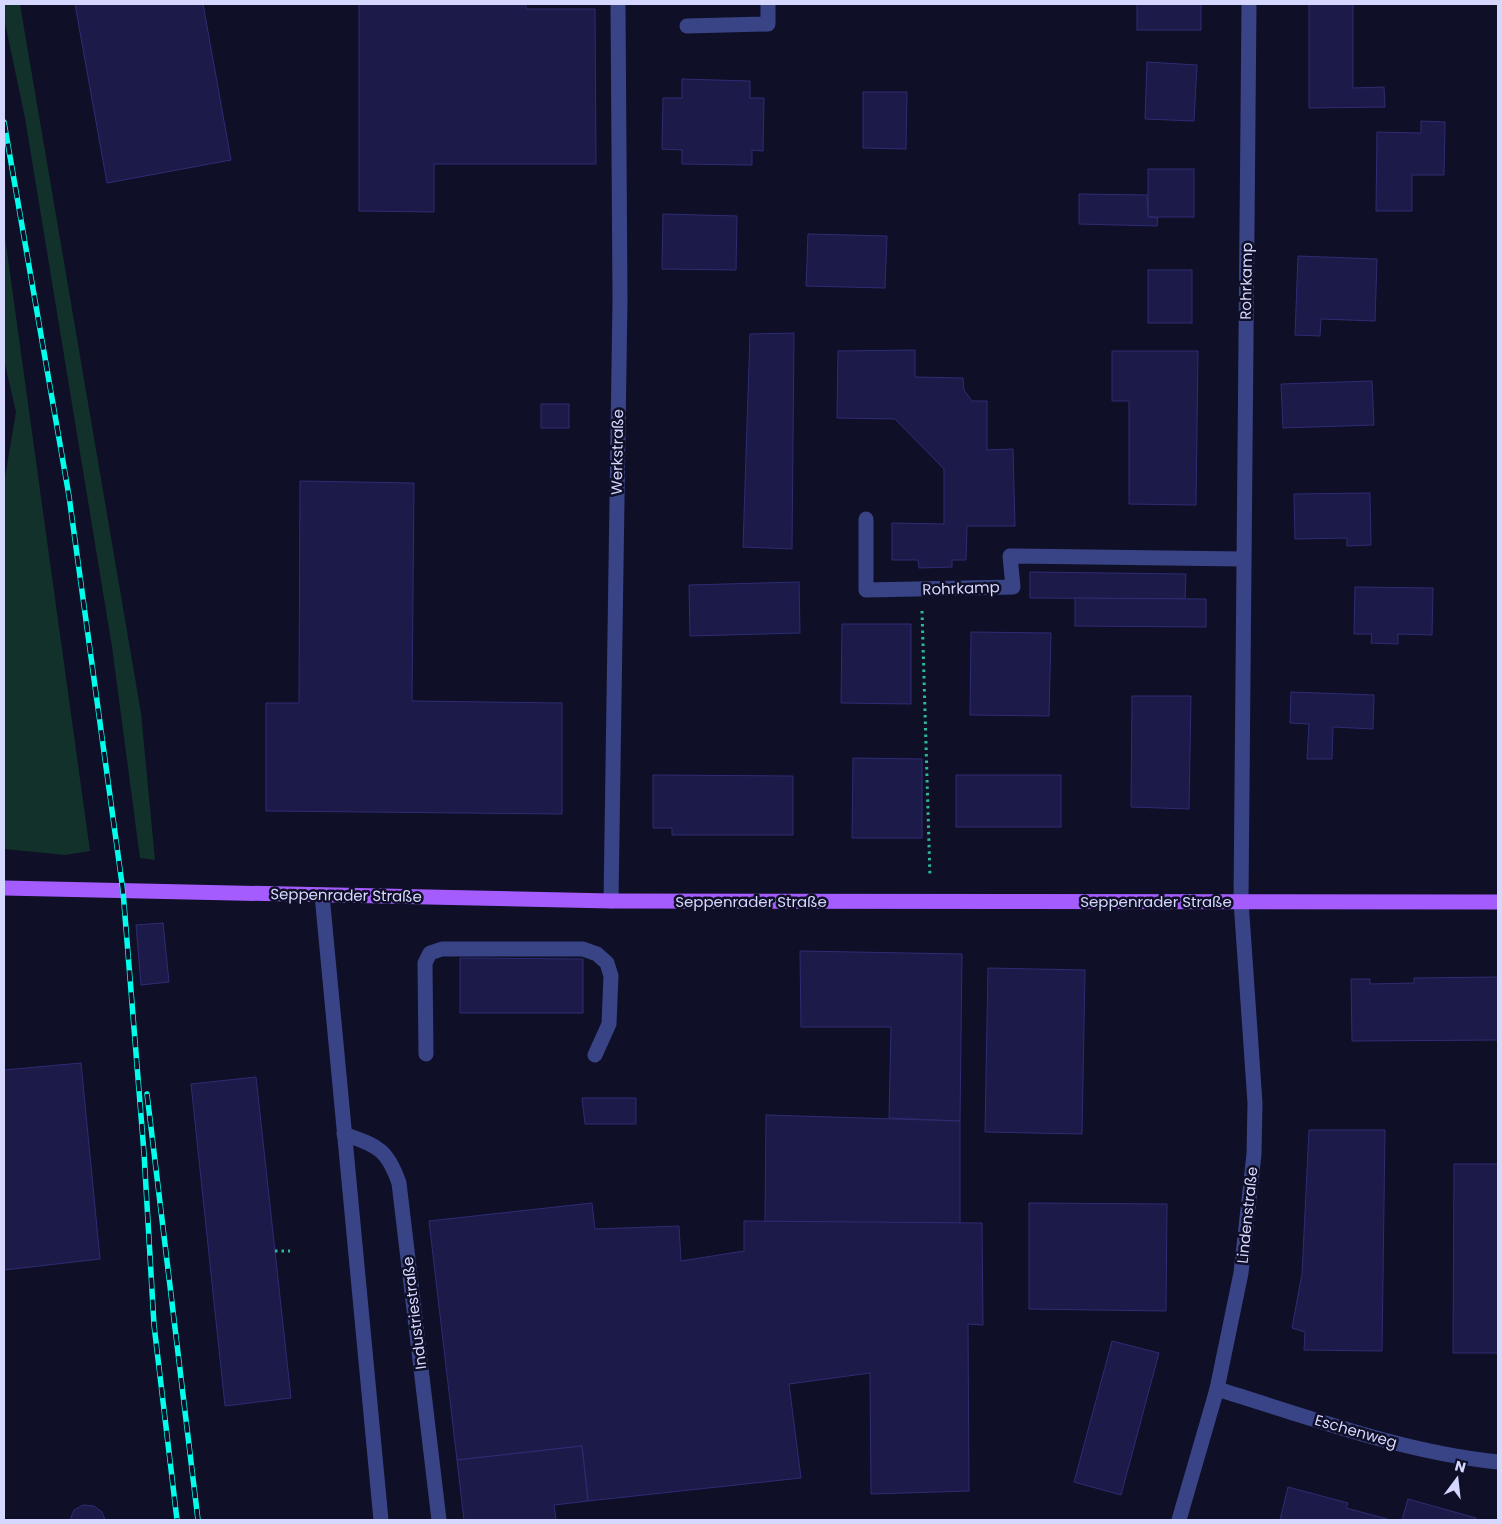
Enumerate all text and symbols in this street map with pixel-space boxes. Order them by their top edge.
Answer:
street label: Rohrkamp [1235,242,1257,320]
street label: Werkstraße [606,409,628,495]
street label: Rohrkamp [922,576,1000,600]
street label: Seppenrader Straße [270,883,422,907]
street label: Seppenrader Straße [675,891,827,912]
street label: Seppenrader Straße [1080,891,1232,912]
street label: Lindenstraße [1231,1165,1263,1265]
street label: Industriestraße [397,1255,431,1371]
street label: Eschenweg [1312,1409,1400,1453]
north arrow [1432,1454,1482,1504]
text: N [1453,1455,1468,1477]

